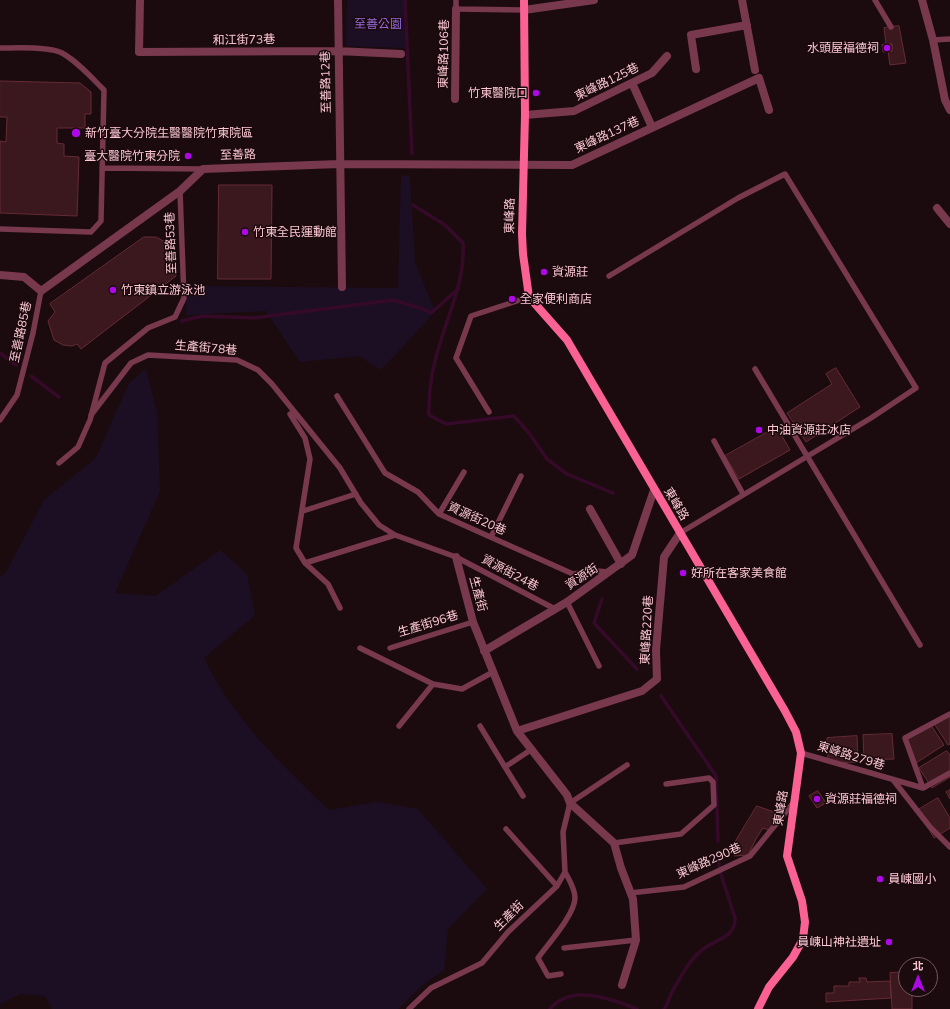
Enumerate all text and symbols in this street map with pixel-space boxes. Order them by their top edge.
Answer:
park label: 至善公園 [354,17,402,31]
street label: 東峰路106巷 [436,19,452,89]
street label: 和江街73巷 [213,32,275,48]
place label: 水頭屋福德祠 [807,41,879,55]
marker: 水頭屋福德祠 [882,43,892,53]
street label: 至善路12巷 [318,51,334,113]
street label: 東峰路125巷 [573,60,641,104]
place label: 竹東醫院口 [468,86,528,100]
marker: 竹東醫院口 [531,88,541,98]
street label: 東峰路137巷 [572,114,642,156]
place label: 新竹臺大分院生醫醫院竹東院區 [85,126,253,140]
marker: 新竹臺大分院生醫醫院竹東院區 [70,127,82,139]
street label: 至善路 [220,147,256,163]
place label: 臺大醫院竹東分院 [84,149,180,163]
marker: 臺大醫院竹東分院 [183,151,193,161]
street label: 東峰路 [502,198,518,234]
street label: 至善路53巷 [163,212,179,274]
place label: 竹東全民運動館 [253,225,337,239]
marker: 竹東全民運動館 [240,227,250,237]
place label: 資源莊 [552,265,588,279]
marker: 資源莊 [539,267,549,277]
place label: 竹東鎮立游泳池 [121,283,205,297]
marker: 竹東鎮立游泳池 [108,285,118,295]
place label: 全家便利商店 [520,292,592,306]
marker: 全家便利商店 [507,294,517,304]
street label: 至善路85巷 [7,300,35,364]
street label: 生產街78巷 [174,338,238,358]
place label: 中油資源莊冰店 [767,423,851,437]
marker: 中油資源莊冰店 [754,425,764,435]
street label: 東峰路 [661,485,691,523]
street label: 資源街20巷 [446,500,508,538]
street label: 資源街24巷 [479,552,541,594]
street label: 資源街 [563,561,601,593]
place label: 好所在客家美食館 [691,566,787,580]
marker: 好所在客家美食館 [678,568,688,578]
street label: 生產街 [466,575,490,613]
street label: 東峰路220巷 [638,595,656,665]
street label: 生產街96巷 [396,608,460,640]
street label: 東峰路279巷 [816,739,886,773]
street label: 東峰路 [771,789,791,827]
place label: 資源莊福德祠 [825,792,897,806]
marker: 資源莊福德祠 [812,794,822,804]
street label: 東峰路290巷 [674,840,744,882]
place label: 員崠國小 [888,872,936,886]
marker: 員崠國小 [875,874,885,884]
street label: 生產街 [491,898,527,934]
place label: 員崠山神社遺址 [797,935,881,949]
marker: 員崠山神社遺址 [884,937,894,947]
north arrow [898,957,938,997]
text: 北 [913,959,924,973]

